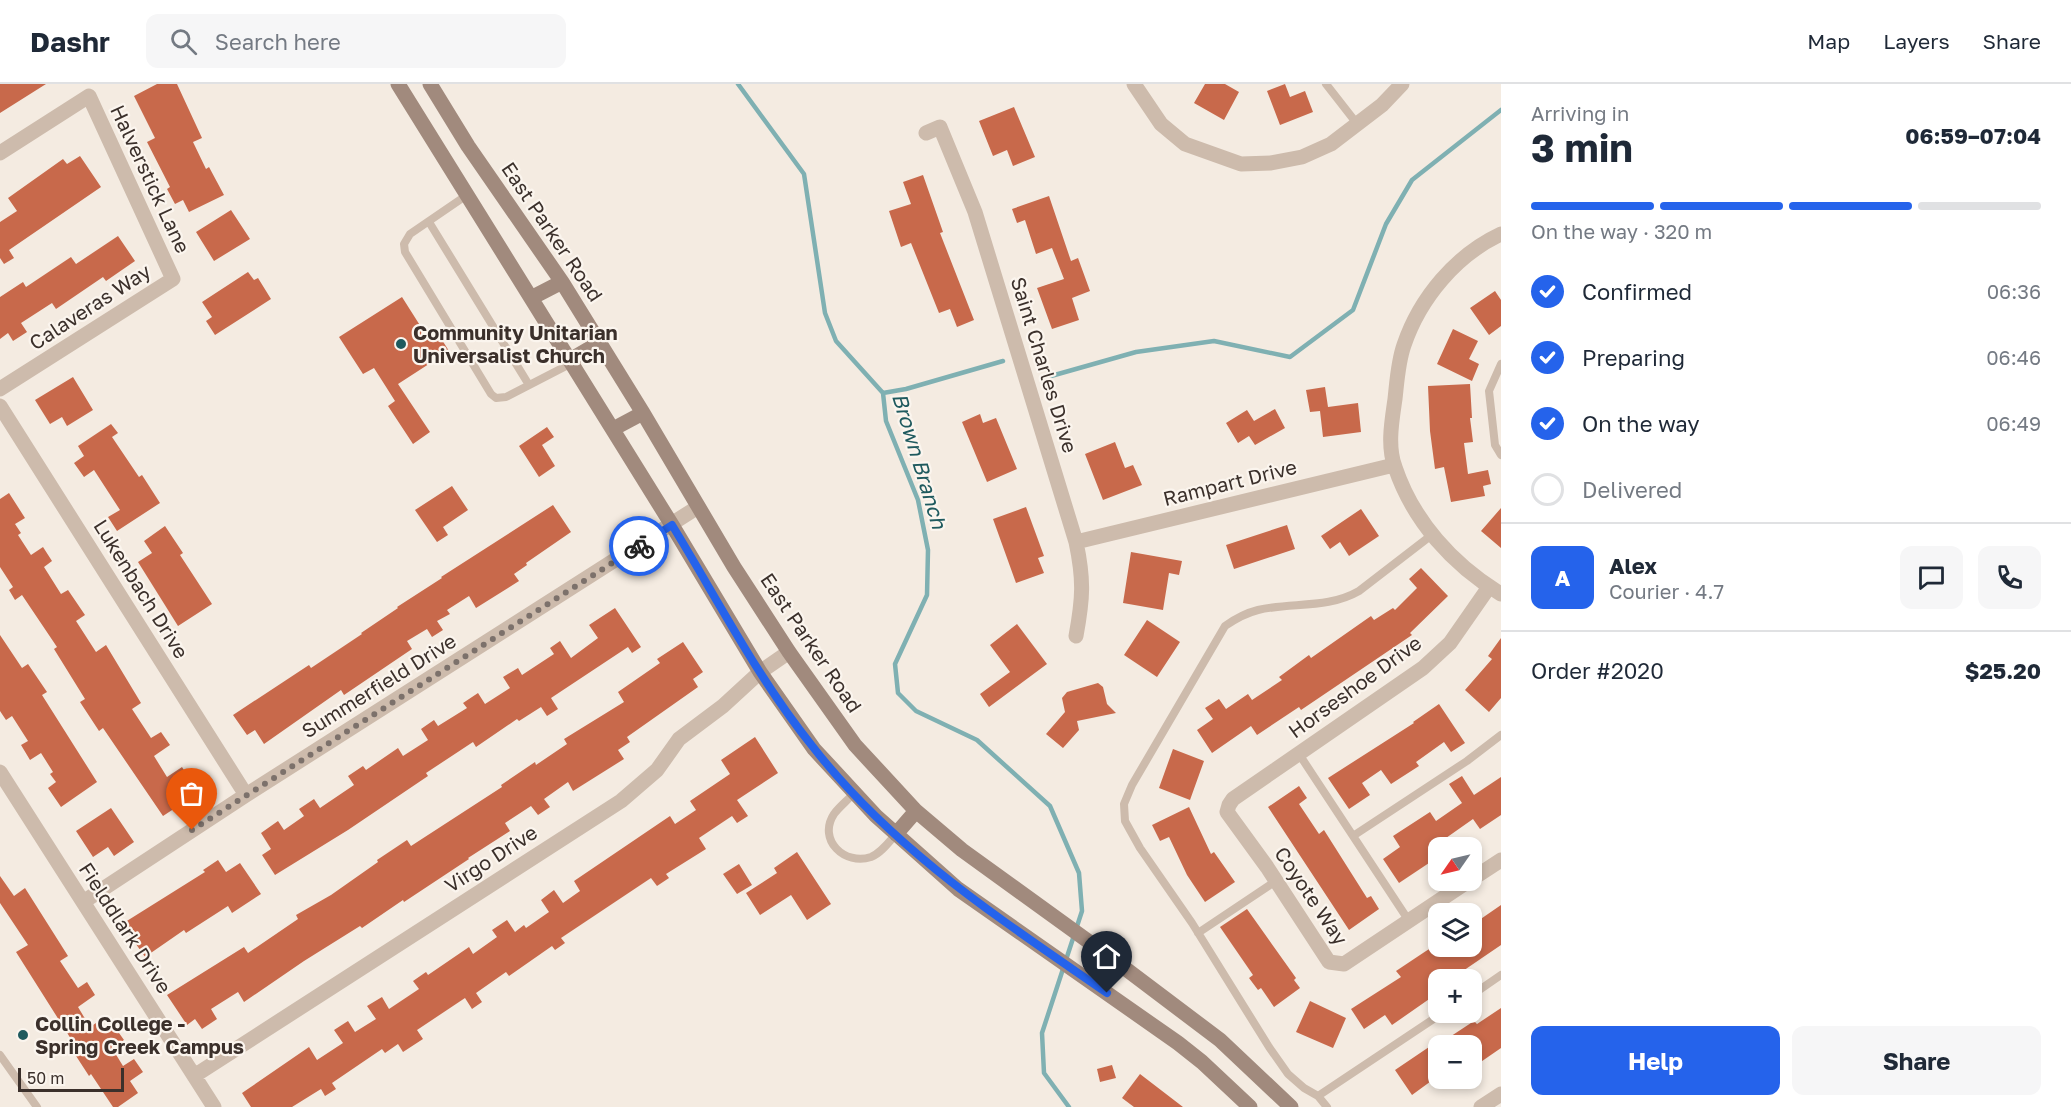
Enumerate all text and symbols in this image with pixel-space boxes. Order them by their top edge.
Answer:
search box [146,14,566,68]
text: Dashr [30,25,110,58]
icon: search [167,25,200,58]
text: Search here [215,28,341,55]
text: Map [1807,28,1850,54]
text: Layers [1883,28,1950,54]
text: Share [1983,28,2041,54]
street label: Halverstick Lane [106,101,196,256]
text: Arriving in [1531,101,1629,125]
text: 06:59–07:04 [1905,122,2041,149]
text: 3 min [1531,124,1633,171]
street label: East Parker Road [497,157,608,306]
text: On the way · 320 m [1531,219,1712,243]
street label: Calaveras Way [24,258,155,354]
street label: Saint Charles Drive [1007,274,1083,455]
icon: check [1531,275,1564,308]
text: Confirmed [1582,278,1692,305]
text: 06:36 [1987,279,2041,303]
place label: Community Unitarian Universalist Church [413,320,618,367]
marker: Community Unitarian Universalist Church [394,337,408,351]
icon: check [1531,341,1564,374]
text: Preparing [1582,344,1685,371]
text: 06:46 [1986,345,2041,369]
water label: Brown Branch [887,390,953,533]
icon: check [1531,407,1564,440]
text: On the way [1582,410,1700,437]
text: 06:49 [1986,411,2041,435]
street label: Rampart Drive [1161,454,1299,510]
text: Delivered [1582,476,1682,503]
street label: Lukenbach Drive [89,515,194,662]
courier [609,516,669,576]
icon: bike [623,530,656,563]
button: chat [1900,546,1963,609]
button: phone [1978,546,2041,609]
text: Alex [1609,552,1657,579]
text: A [1555,564,1570,591]
street label: East Parker Road [756,568,867,717]
text: Courier · 4.7 [1609,579,1724,603]
street label: Summerfield Drive [297,628,460,742]
street label: Horseshoe Drive [1283,630,1425,742]
text: Order #2020 [1531,657,1664,684]
text: $25.20 [1965,657,2041,684]
pin [166,768,217,830]
icon: bag [175,777,208,810]
street label: Virgo Drive [440,819,541,897]
north arrow [1428,837,1482,891]
map controls [1428,837,1482,1089]
street label: Coyote Way [1270,842,1353,949]
street label: Fielddlark Drive [75,858,177,997]
button: layers [1428,903,1482,957]
pin [1081,931,1132,993]
icon: home [1090,940,1123,973]
button: + [1428,969,1482,1023]
place label: Collin College - Spring Creek Campus [35,1011,244,1058]
button: Help [1531,1026,1780,1095]
button: Share [1792,1026,2041,1095]
marker: Collin College - Spring Creek Campus [16,1028,30,1042]
button: − [1428,1035,1482,1089]
scale bar [18,1065,124,1092]
text: 50 m [27,1068,64,1088]

